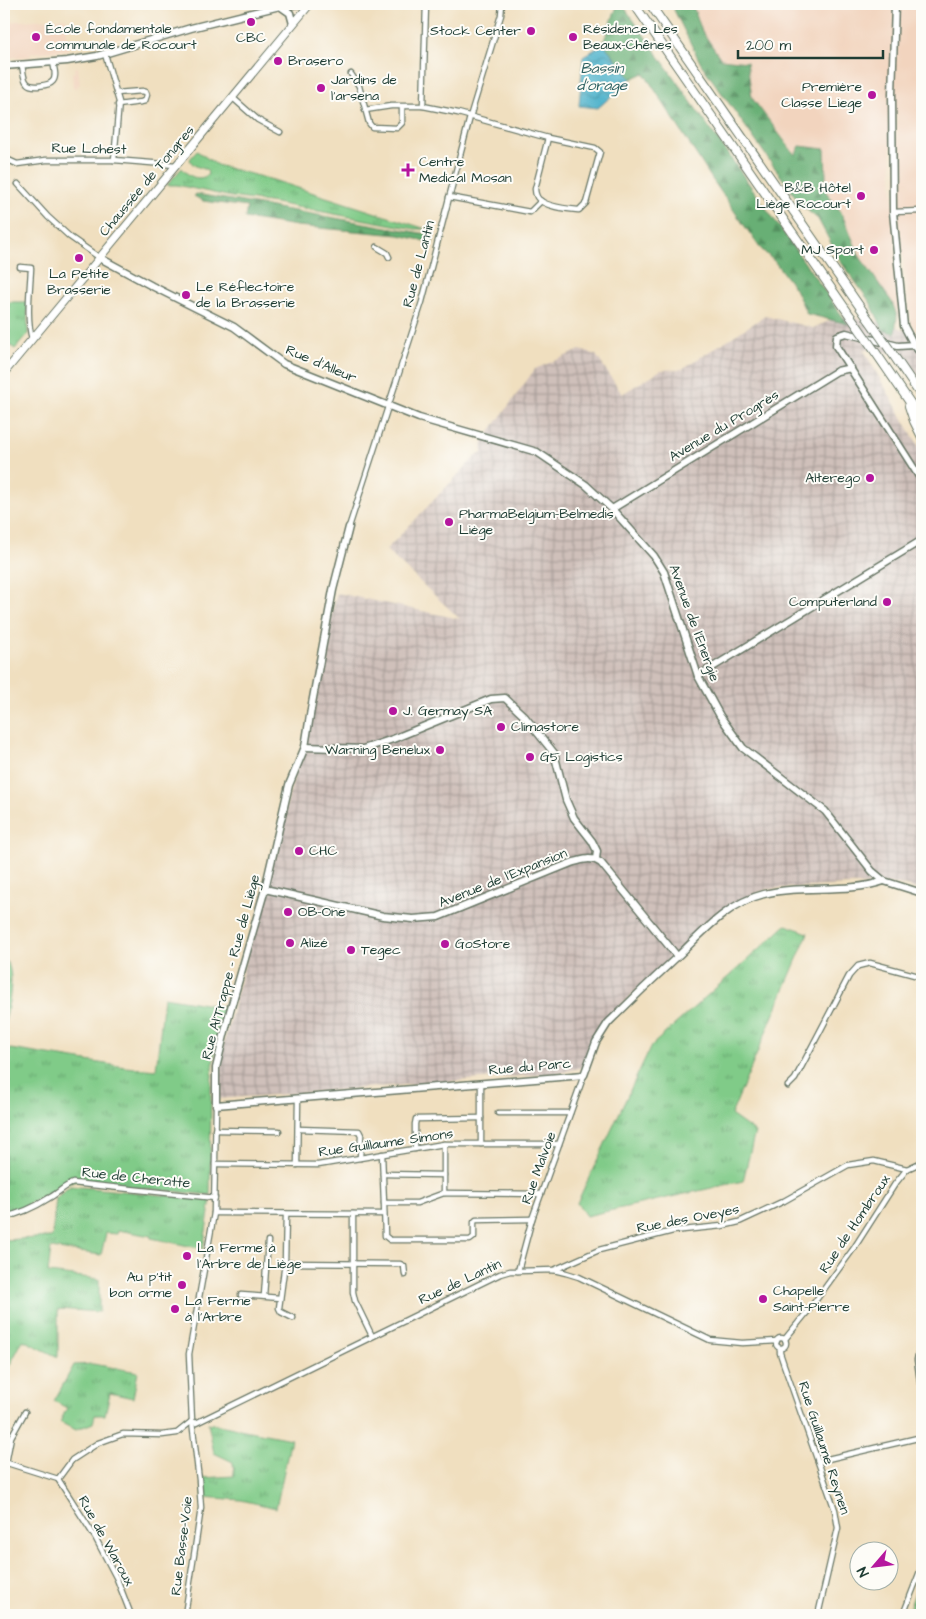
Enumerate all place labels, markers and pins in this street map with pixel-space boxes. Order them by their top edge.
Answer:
marker: CBC [245,16,257,28]
place label: École fondamentale communale de Rocourt [46,19,197,55]
place label: Résidence Les Beaux-Chênes [583,19,678,55]
place label: Stock Center [430,21,521,41]
marker: Stock Center [525,25,537,37]
place label: CBC [236,28,266,48]
marker: École fondamentale communale de Rocourt [30,31,42,43]
marker: Résidence Les Beaux-Chênes [567,31,579,43]
place label: Brasero [288,51,343,71]
marker: Brasero [272,55,284,67]
place label: Jardins de l'arsena [331,70,397,106]
place label: Première Classe Liege [781,77,862,113]
marker: Jardins de l'arsena [315,82,327,94]
marker: Première Classe Liege [866,89,878,101]
place label: Centre Medical Mosan [419,152,512,188]
marker: Centre Medical Mosan [401,163,415,177]
place label: B&B Hôtel Liège Rocourt [756,178,851,214]
marker: B&B Hôtel Liège Rocourt [855,190,867,202]
place label: MJ Sport [801,240,864,260]
marker: MJ Sport [868,244,880,256]
marker: La Petite Brasserie [73,252,85,264]
place label: La Petite Brasserie [47,264,111,300]
place label: Le Réflectoire de la Brasserie [196,277,296,313]
marker: Le Réflectoire de la Brasserie [180,289,192,301]
place label: Alterego [805,468,860,488]
marker: Alterego [864,472,876,484]
place label: PharmaBelgium-Belmedis Liège [459,504,614,540]
marker: PharmaBelgium-Belmedis Liège [443,516,455,528]
place label: Computerland [789,592,877,612]
marker: Computerland [881,596,893,608]
place label: J. Germay SA [403,701,492,721]
marker: J. Germay SA [387,705,399,717]
place label: Climastore [511,717,580,737]
marker: Climastore [495,721,507,733]
place label: Warning Benelux [325,740,430,760]
marker: Warning Benelux [434,744,446,756]
place label: G5 Logistics [540,747,623,767]
marker: G5 Logistics [524,751,536,763]
place label: CHC [309,841,337,861]
marker: CHC [293,845,305,857]
place label: OB-One [298,902,346,922]
marker: OB-One [282,906,294,918]
place label: Alizé [300,933,328,953]
place label: GoStore [455,934,511,954]
marker: Alizé [284,937,296,949]
marker: GoStore [439,938,451,950]
place label: Tegec [361,940,401,960]
marker: Tegec [345,944,357,956]
place label: La Ferme à l’Arbre de Liège [197,1238,302,1274]
marker: La Ferme à l’Arbre de Liège [181,1250,193,1262]
place label: Au p'tit bon orme [110,1267,172,1303]
marker: Au p'tit bon orme [176,1279,188,1291]
place label: Chapelle Saint-Pierre [773,1281,850,1317]
place label: La Ferme à l'Arbre [185,1291,251,1327]
marker: Chapelle Saint-Pierre [757,1293,769,1305]
marker: La Ferme à l'Arbre [169,1303,181,1315]

